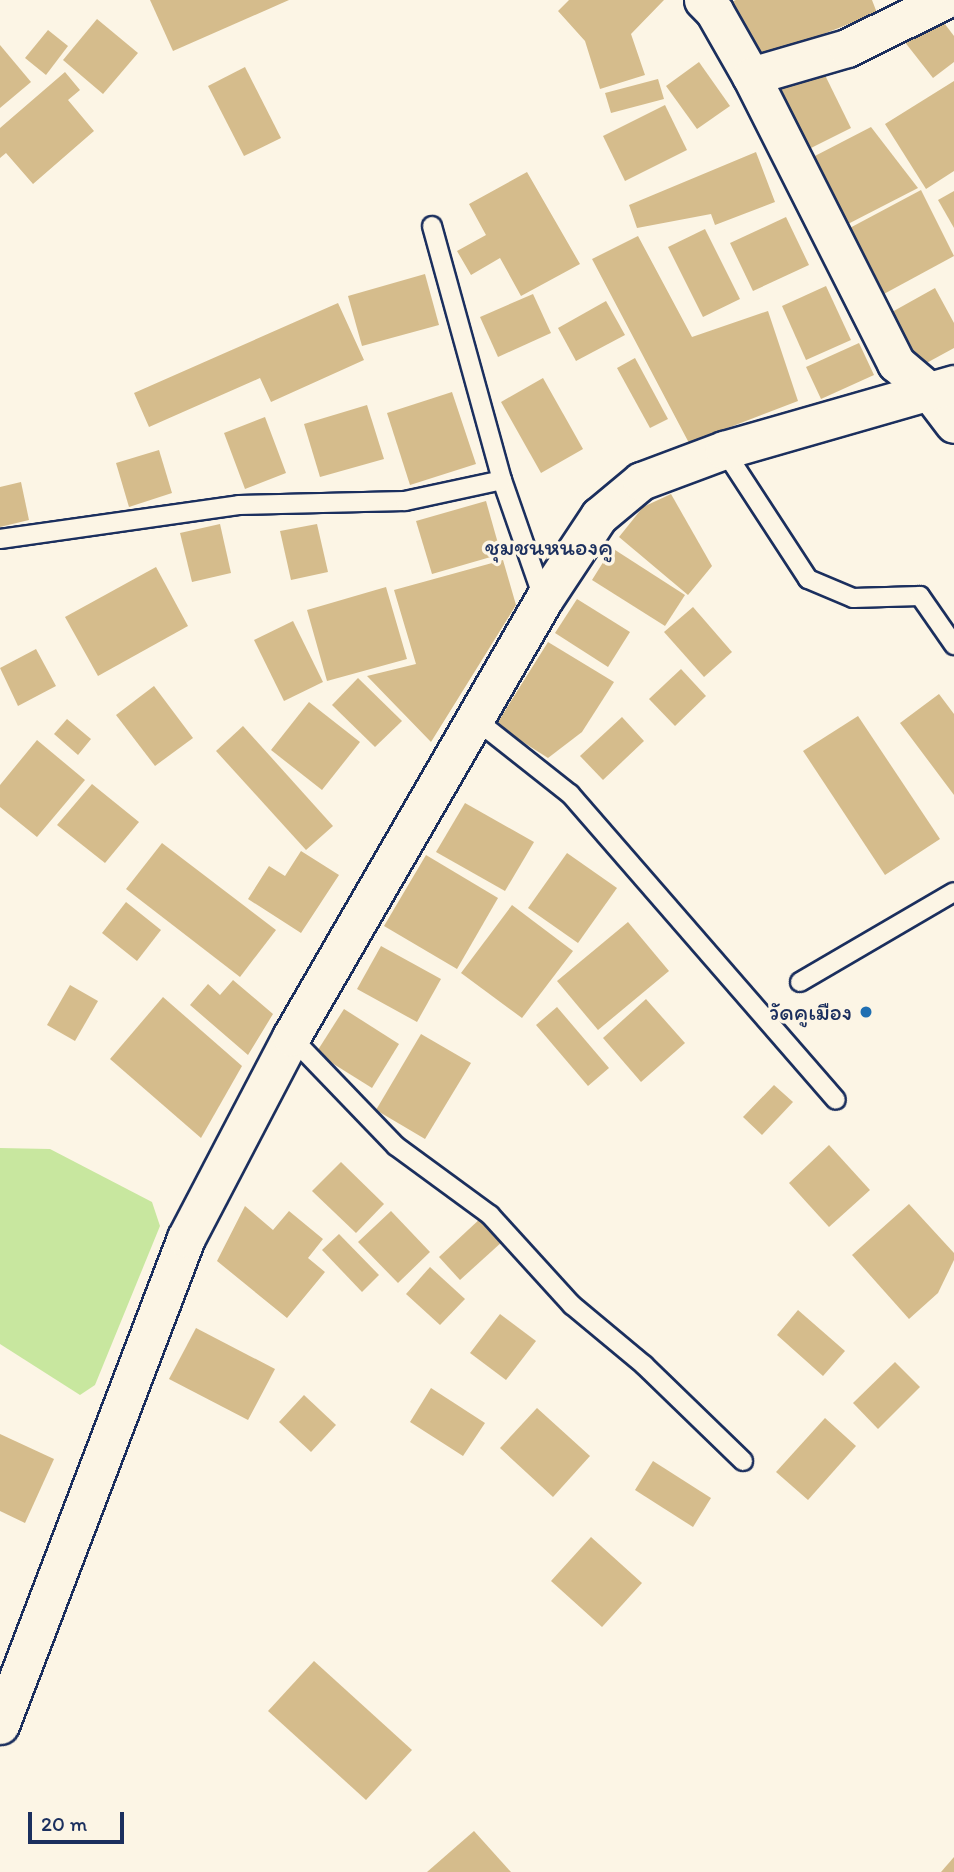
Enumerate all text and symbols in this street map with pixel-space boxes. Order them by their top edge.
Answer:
district label: ชุมชนหนองคู [485,533,613,561]
place label: วัดคูเมือง [770,998,852,1026]
marker: วัดคูเมือง [858,1004,874,1020]
scale bar [32,1798,128,1842]
text: 20 m [41,1811,87,1836]

